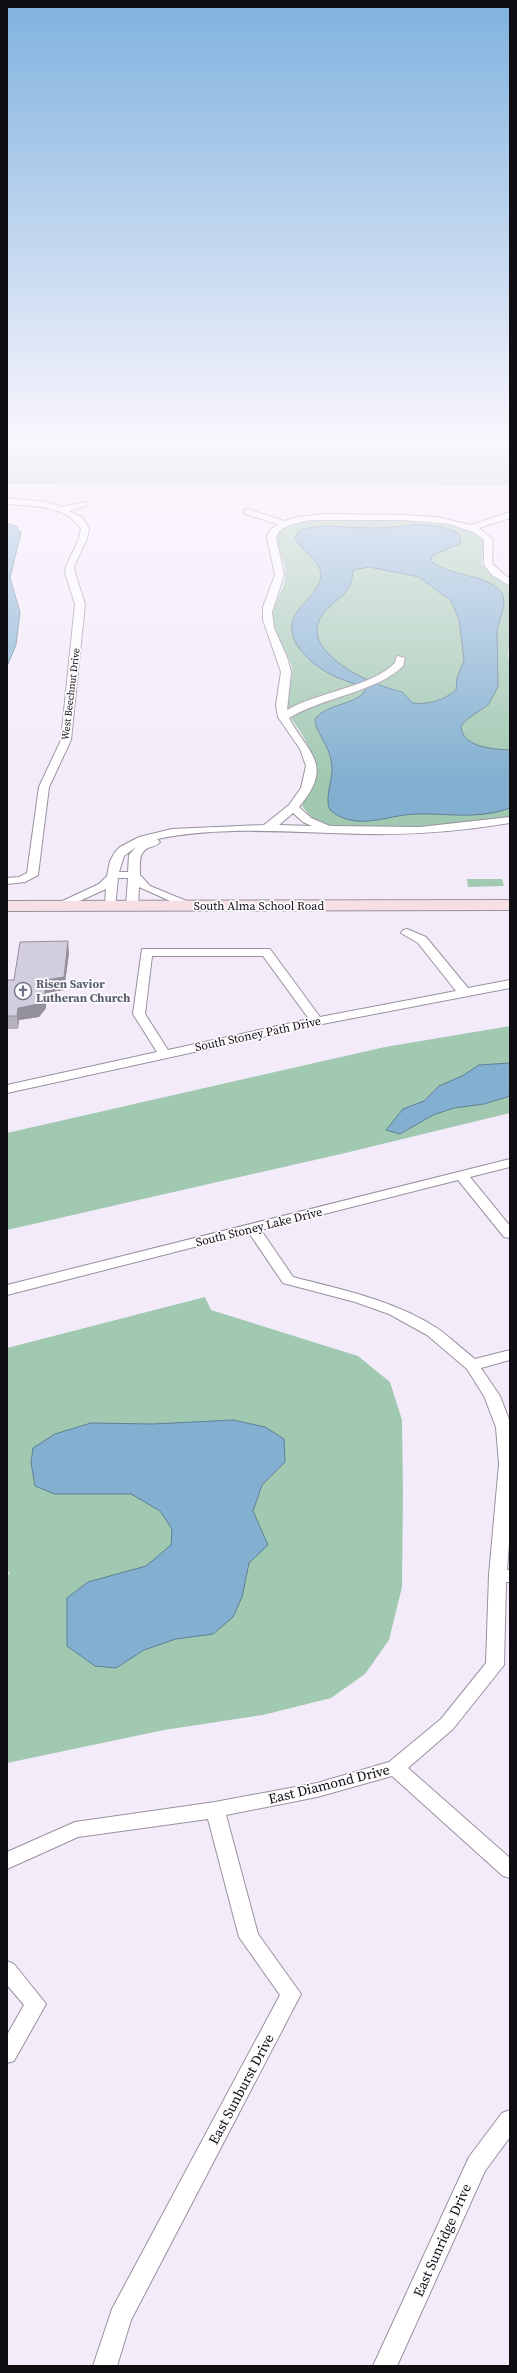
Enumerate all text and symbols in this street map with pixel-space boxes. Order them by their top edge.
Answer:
street label: West Beechnut Drive [58,647,83,741]
street label: South Alma School Road [194,898,324,914]
place label: Risen Savior Lutheran Church [36,976,131,1006]
church icon: Risen Savior Lutheran Church [13,981,33,1001]
street label: South Stoney Path Drive [194,1013,322,1055]
street label: South Stoney Lake Drive [194,1204,324,1250]
street label: East Diamond Drive [266,1759,392,1809]
street label: East Sunburst Drive [203,2030,279,2148]
street label: East Sunridge Drive [408,2180,476,2300]

